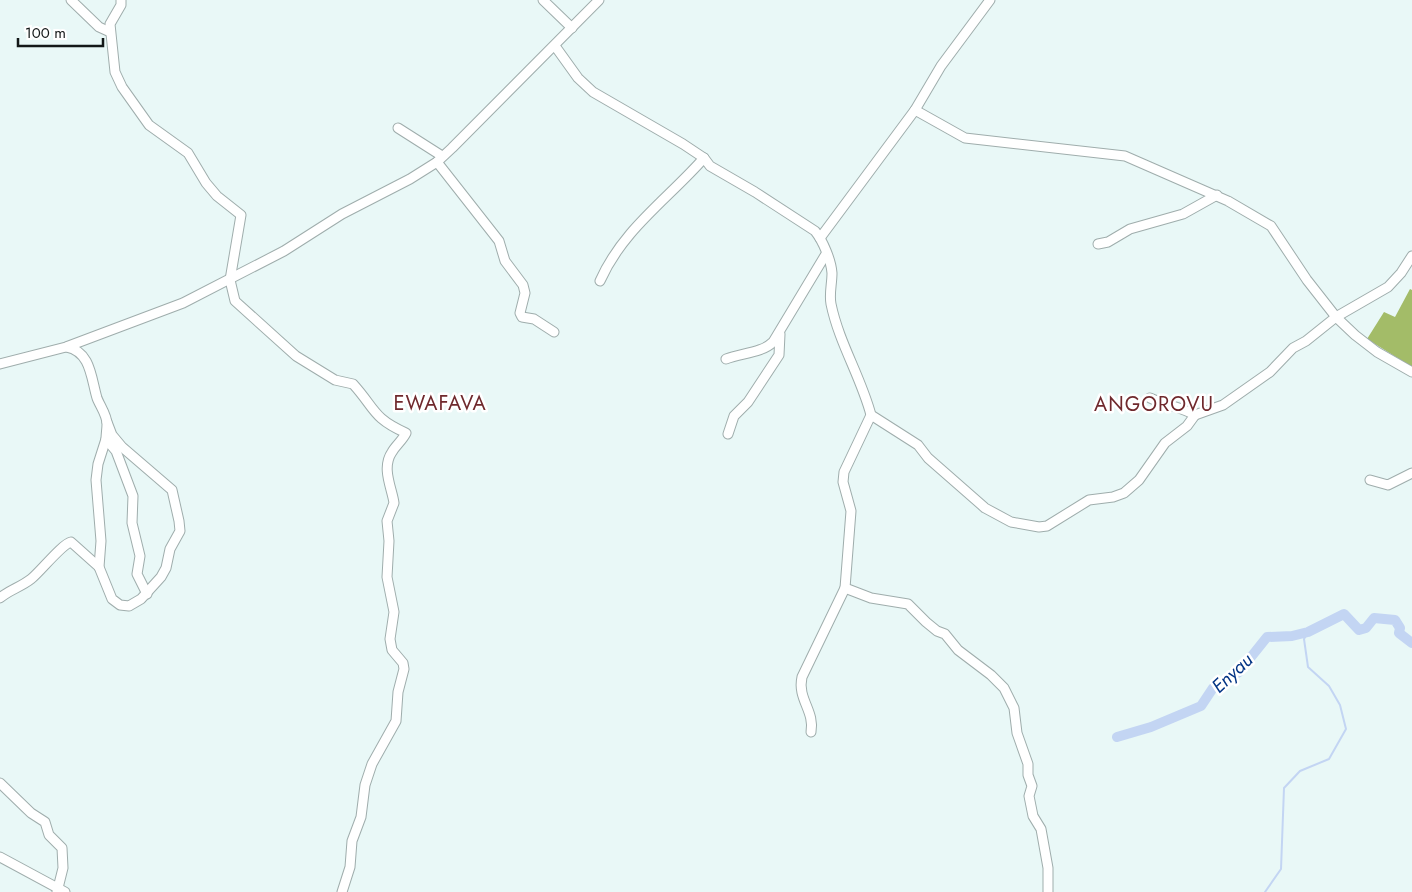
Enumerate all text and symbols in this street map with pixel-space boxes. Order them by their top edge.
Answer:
scale bar [18,15,102,47]
text: 100 m [25,22,66,44]
district label: EWAFAVA [393,389,487,418]
district label: ANGOROVU [1094,390,1214,419]
water label: Enyau [1205,647,1259,699]

